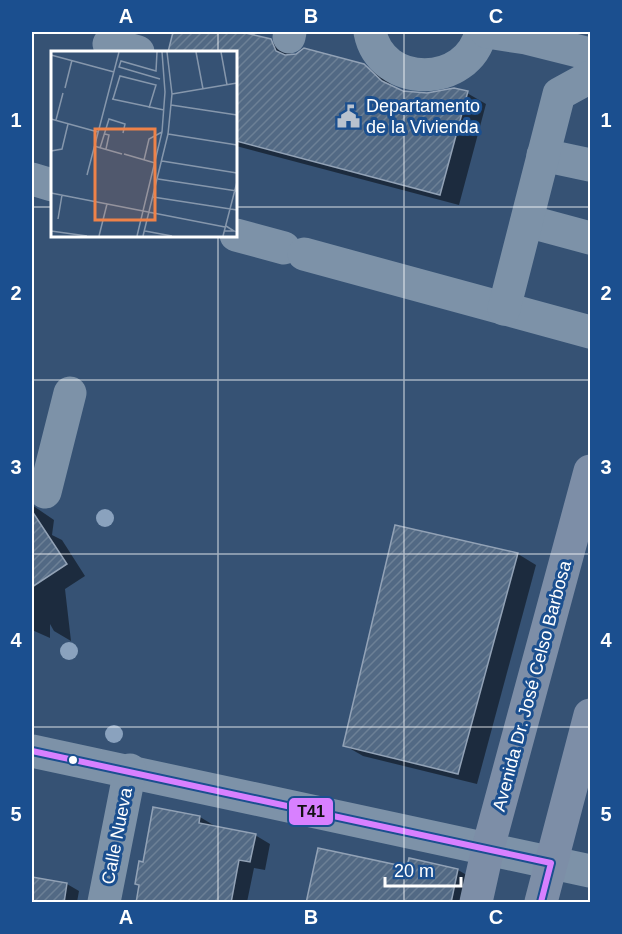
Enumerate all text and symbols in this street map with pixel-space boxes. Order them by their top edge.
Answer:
text: A [119,5,133,27]
text: B [304,5,318,27]
text: C [489,5,503,27]
inset map [51,51,237,237]
place label: Departamento de la Vivienda [366,96,480,137]
public building icon: Departamento de la Vivienda [335,103,361,129]
text: 1 [10,109,22,131]
text: 1 [600,109,612,131]
text: 2 [10,282,22,304]
text: 2 [600,282,612,304]
text: 3 [10,456,22,478]
text: 3 [600,456,612,478]
street label: Avenida Dr. José Celso Barbosa [489,557,575,814]
text: 4 [10,629,22,651]
text: 4 [600,629,612,651]
unlabelled marker [67,754,79,766]
street label: Calle Nueva [98,785,136,886]
line badge: T41 [288,797,334,826]
text: 5 [10,803,22,825]
text: T41 [297,803,325,820]
text: 5 [600,803,612,825]
scale bar [385,850,462,888]
text: 20 m [394,861,434,881]
text: A [119,906,133,928]
text: B [304,906,318,928]
text: C [489,906,503,928]

